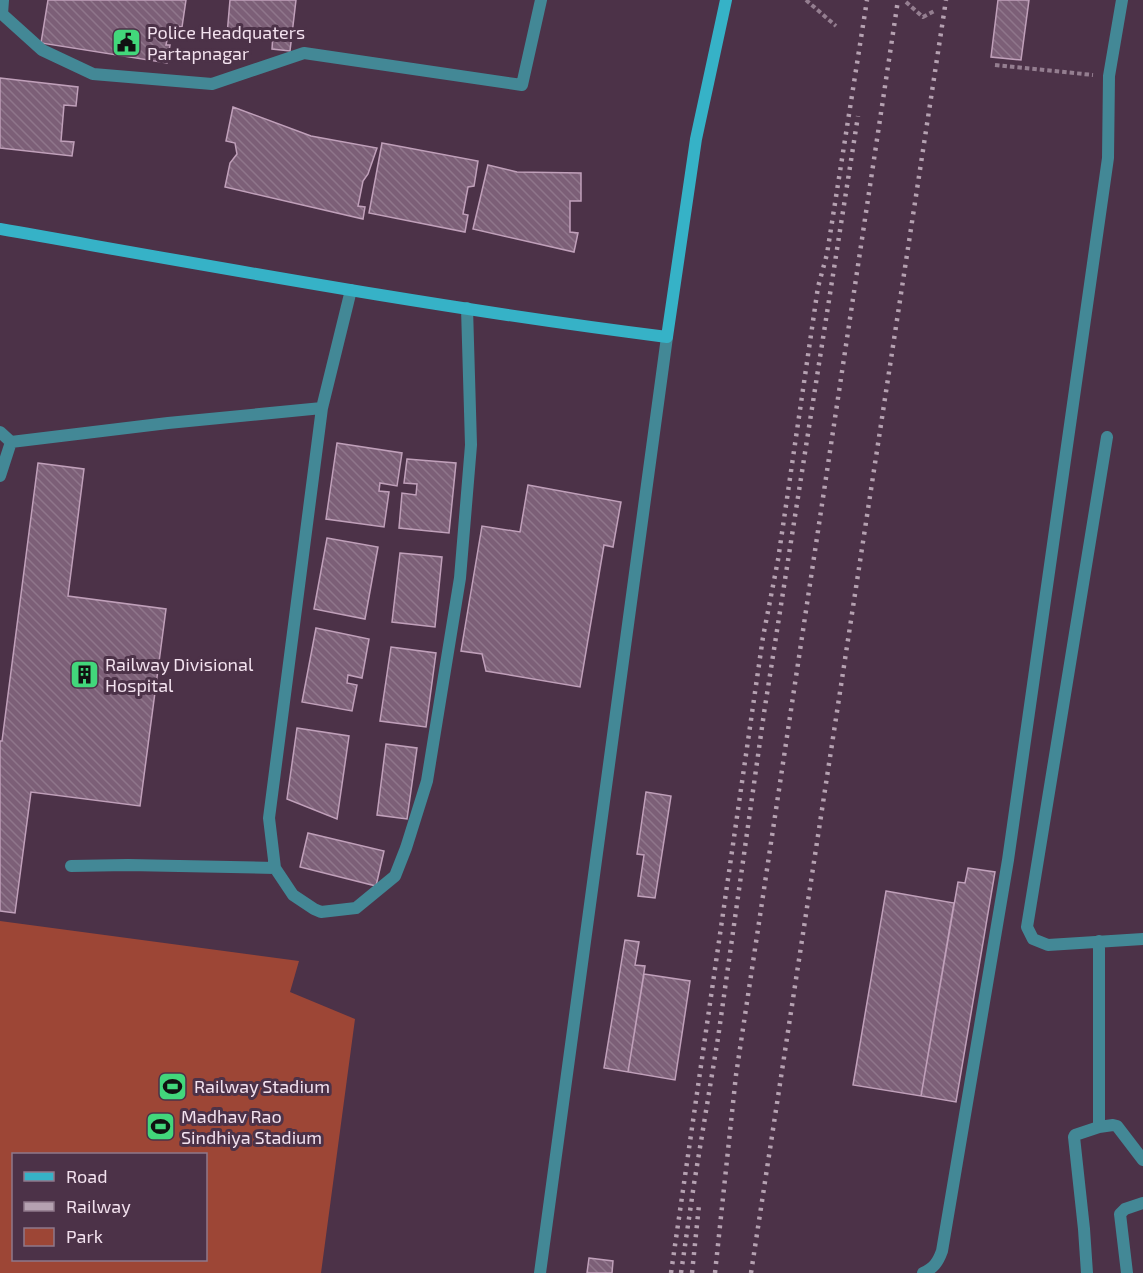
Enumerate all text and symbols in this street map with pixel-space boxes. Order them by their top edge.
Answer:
place label: Police Headquaters Partapnagar [147,21,305,64]
public building icon: Police Headquaters Partapnagar [110,27,142,59]
place label: Railway Divisional Hospital [105,653,254,696]
building icon: Railway Divisional Hospital [68,659,100,691]
sports icon: Railway Stadium [157,1071,189,1103]
place label: Railway Stadium [194,1075,330,1097]
place label: Madhav Rao Sindhiya Stadium [181,1105,322,1148]
sports icon: Madhav Rao Sindhiya Stadium [144,1111,176,1143]
legend [12,1153,207,1261]
text: Road [66,1165,107,1187]
text: Railway [66,1195,131,1217]
text: Park [66,1225,103,1247]

